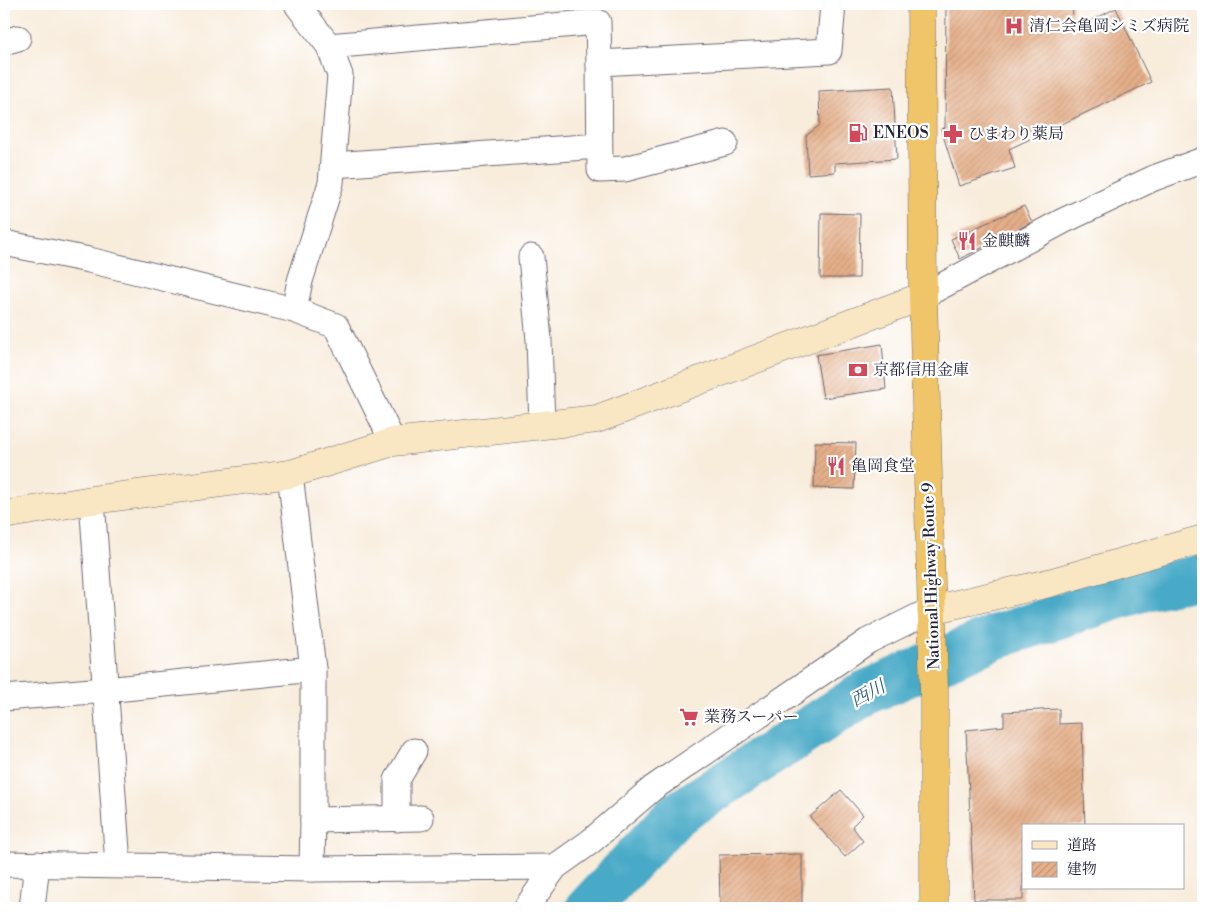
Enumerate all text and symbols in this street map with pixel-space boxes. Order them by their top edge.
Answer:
hospital icon: 清仁会亀岡シミズ病院 [1003,15,1025,37]
place label: 清仁会亀岡シミズ病院 [1029,16,1189,36]
fuel station icon: ENEOS [847,122,869,144]
place label: ENEOS [873,123,929,143]
pharmacy icon: ひまわり薬局 [942,123,964,145]
place label: ひまわり薬局 [968,124,1064,144]
restaurant icon: 金麒麟 [956,230,978,252]
place label: 金麒麟 [982,231,1030,251]
bank icon: 京都信用金庫 [847,359,869,381]
place label: 京都信用金庫 [873,360,969,380]
restaurant icon: 亀岡食堂 [825,455,847,477]
place label: 亀岡食堂 [851,456,915,476]
street label: National Highway Route 9 [918,482,944,670]
water label: 西川 [847,674,891,713]
supermarket icon: 業務スーパー [678,706,700,728]
place label: 業務スーパー [704,707,798,727]
legend [1022,824,1184,890]
text: 道路 [1067,836,1097,855]
text: 建物 [1067,860,1097,879]

